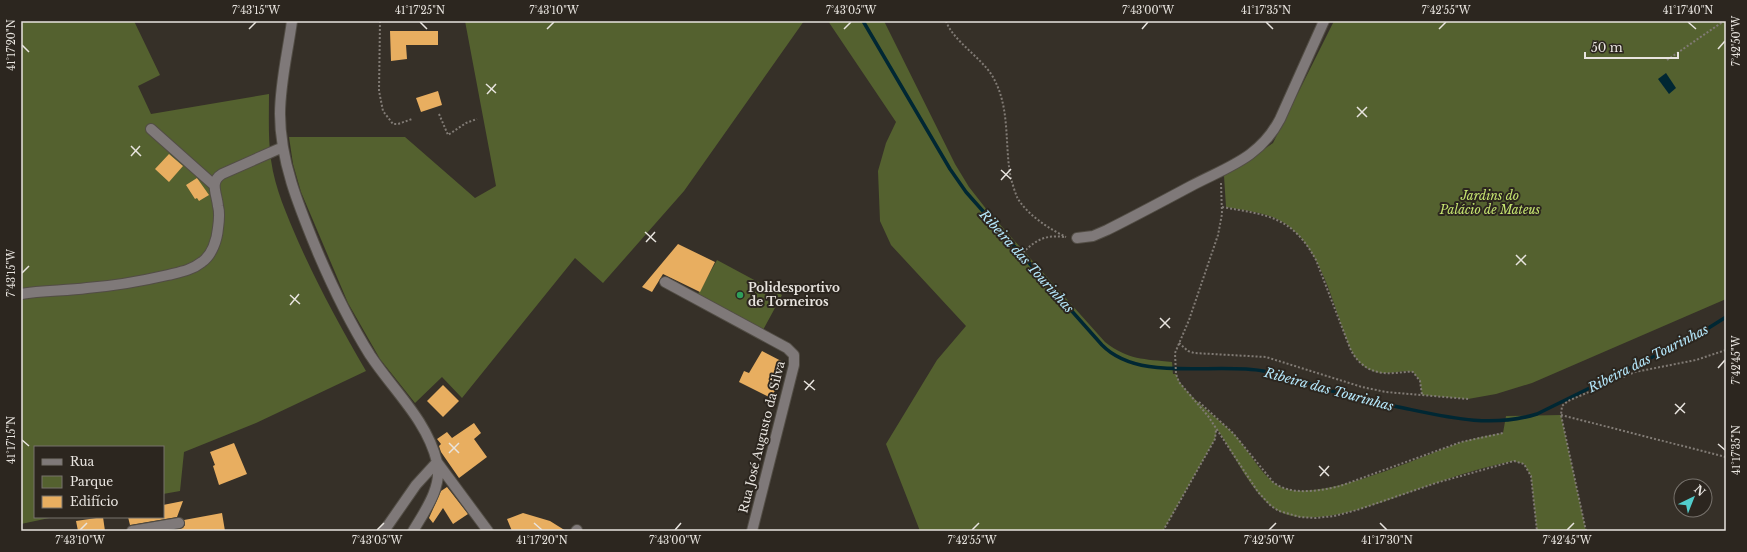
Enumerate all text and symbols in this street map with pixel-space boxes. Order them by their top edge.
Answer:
text: 7°43'15"W [232,4,280,17]
text: 41°17'25"N [395,4,445,17]
text: 7°43'10"W [529,4,579,17]
text: 7°43'05"W [826,4,877,17]
text: 7°43'00"W [1122,4,1174,17]
text: 41°17'35"N [1241,4,1291,17]
text: 7°42'55"W [1422,4,1471,17]
text: 41°17'40"N [1663,4,1713,17]
text: 7°42'50"W [1730,16,1743,66]
text: 41°17'20"N [5,19,18,71]
scale bar [1585,34,1678,60]
text: 50 m [1591,40,1623,55]
park label: Jardins do Palácio de Mateus [1439,188,1541,217]
water label: Ribeira das Tourinhas [975,205,1077,316]
text: 7°43'15"W [5,249,18,297]
place label: Polidesportivo de Torneiros [748,280,840,309]
marker: Polidesportivo de Torneiros [735,290,745,300]
water label: Ribeira das Tourinhas [1584,321,1711,397]
text: 7°42'45"W [1730,335,1743,384]
street label: Rua José Augusto da Silva [735,359,788,514]
water label: Ribeira das Tourinhas [1261,364,1395,415]
text: 41°17'15"N [5,416,18,464]
text: 41°17'35"N [1730,425,1743,475]
legend [34,446,164,518]
text: Rua [70,454,94,469]
text: Parque [70,474,113,489]
north arrow [1673,478,1713,518]
text: N [1691,482,1709,500]
text: Edifício [70,494,118,509]
text: 7°43'10"W [55,534,105,547]
text: 7°43'05"W [352,534,403,547]
text: 41°17'20"N [516,534,568,547]
text: 7°43'00"W [649,534,701,547]
text: 7°42'55"W [948,534,997,547]
text: 7°42'50"W [1244,534,1294,547]
text: 41°17'30"N [1361,534,1413,547]
text: 7°42'45"W [1543,534,1592,547]

